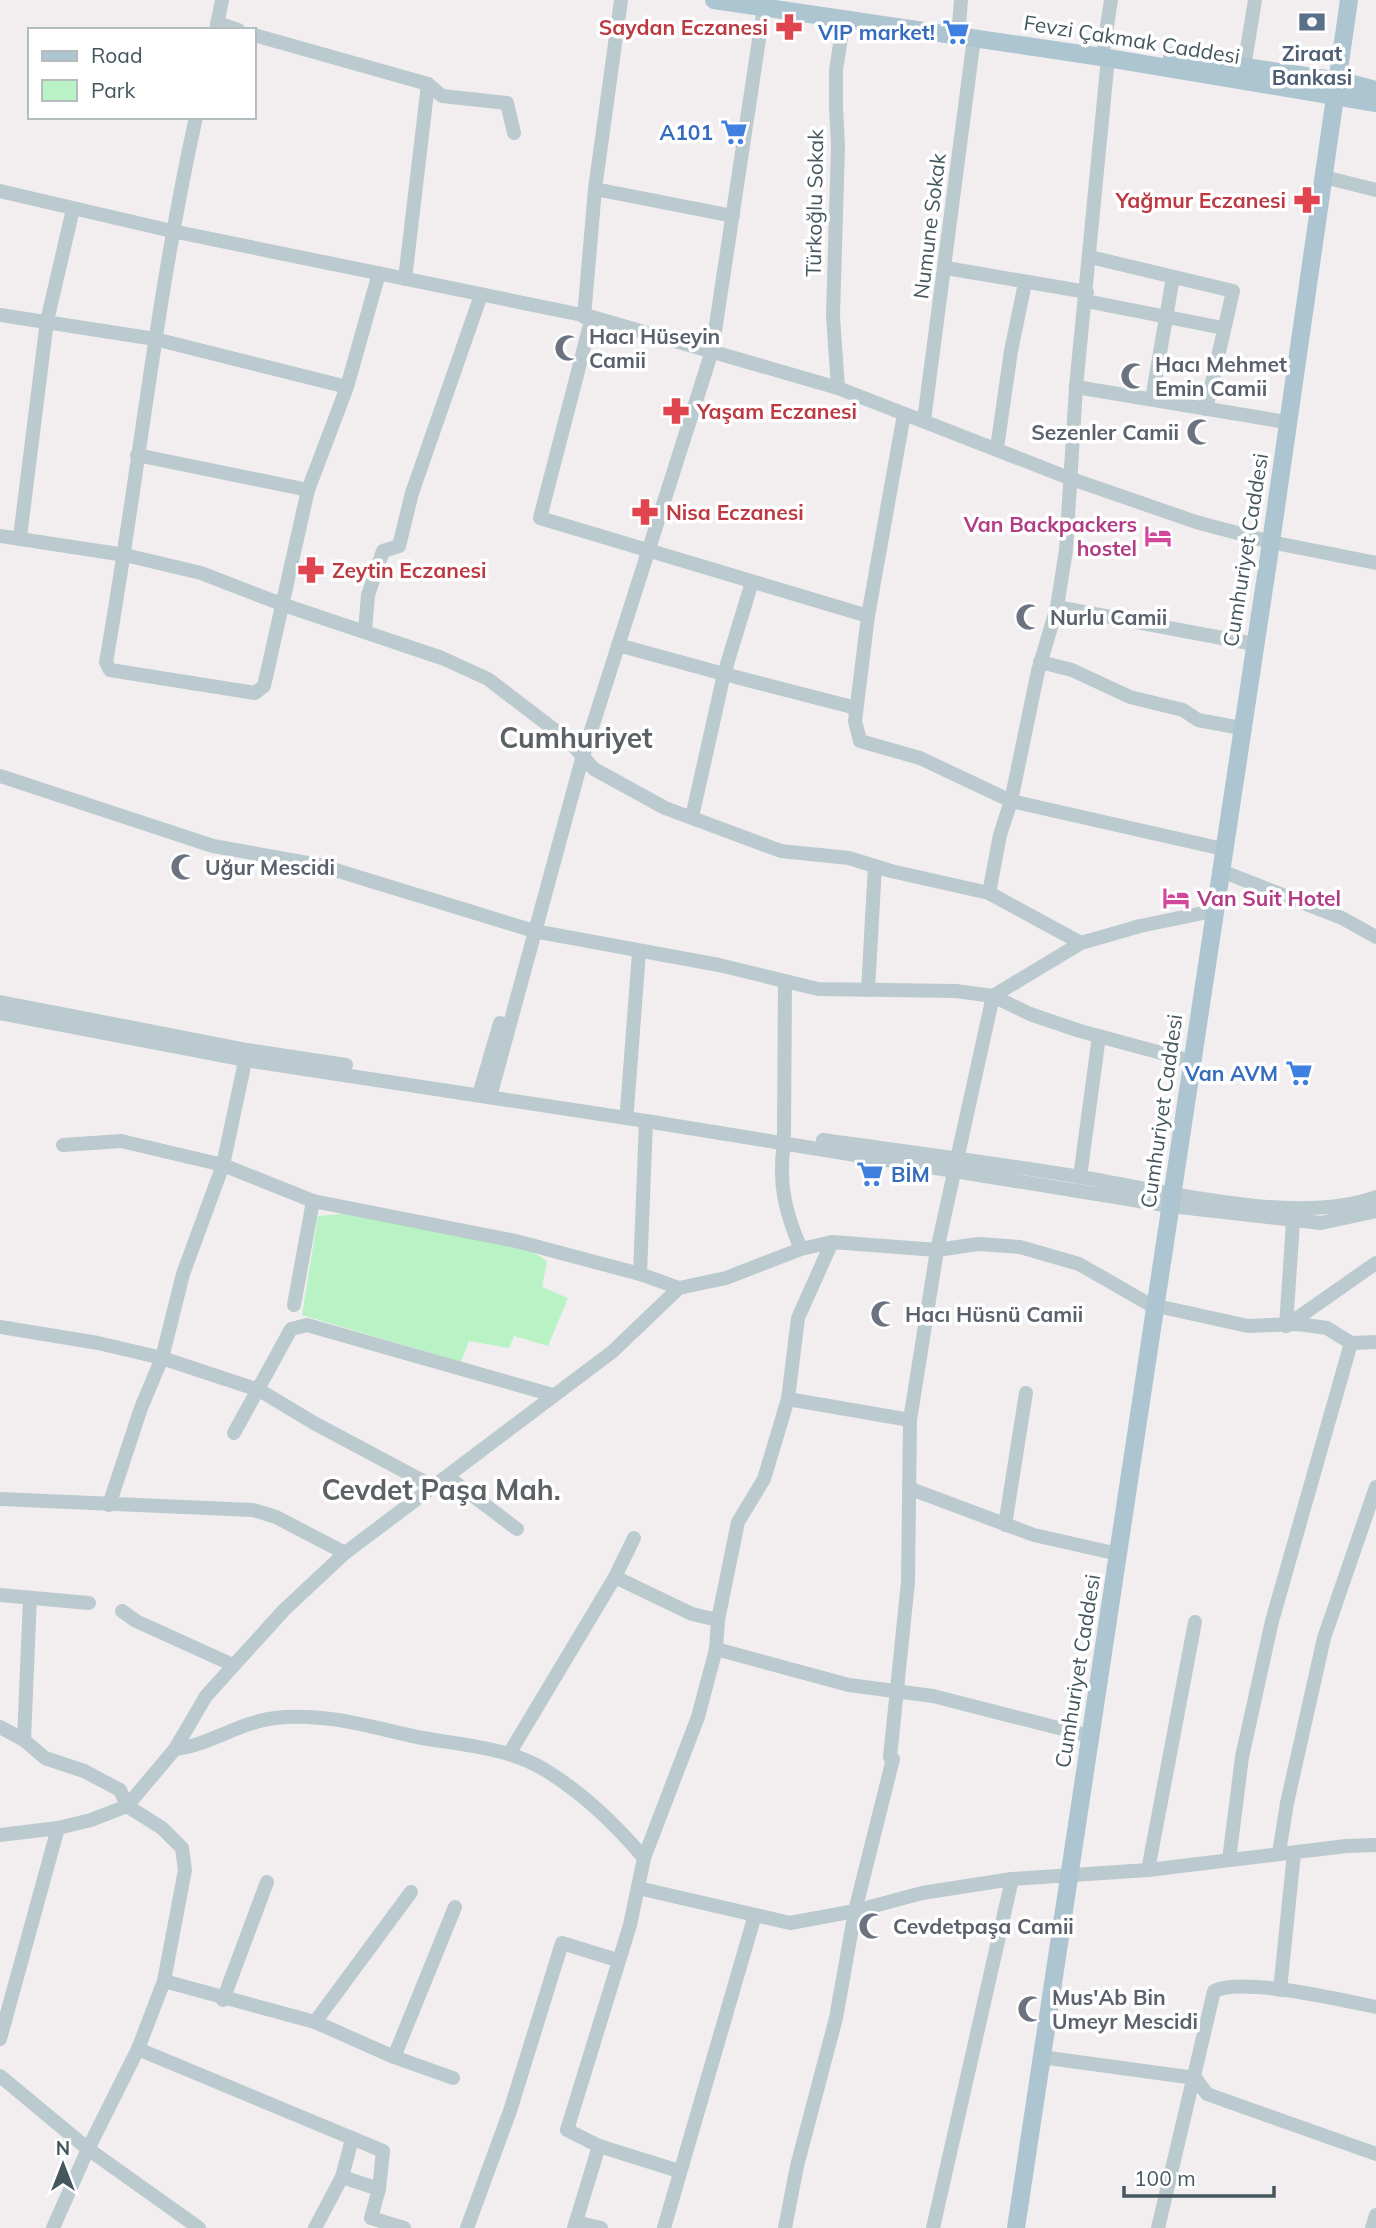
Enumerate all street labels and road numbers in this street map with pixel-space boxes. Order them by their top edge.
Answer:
street label: Fevzi Çakmak Caddesi [1022,9,1242,69]
street label: Türkoğlu Sokak [800,129,828,277]
street label: Numune Sokak [907,151,951,300]
street label: Cumhuriyet Caddesi [1217,451,1273,649]
street label: Cumhuriyet Caddesi [1135,1012,1187,1210]
street label: Cumhuriyet Caddesi [1049,1572,1105,1770]

